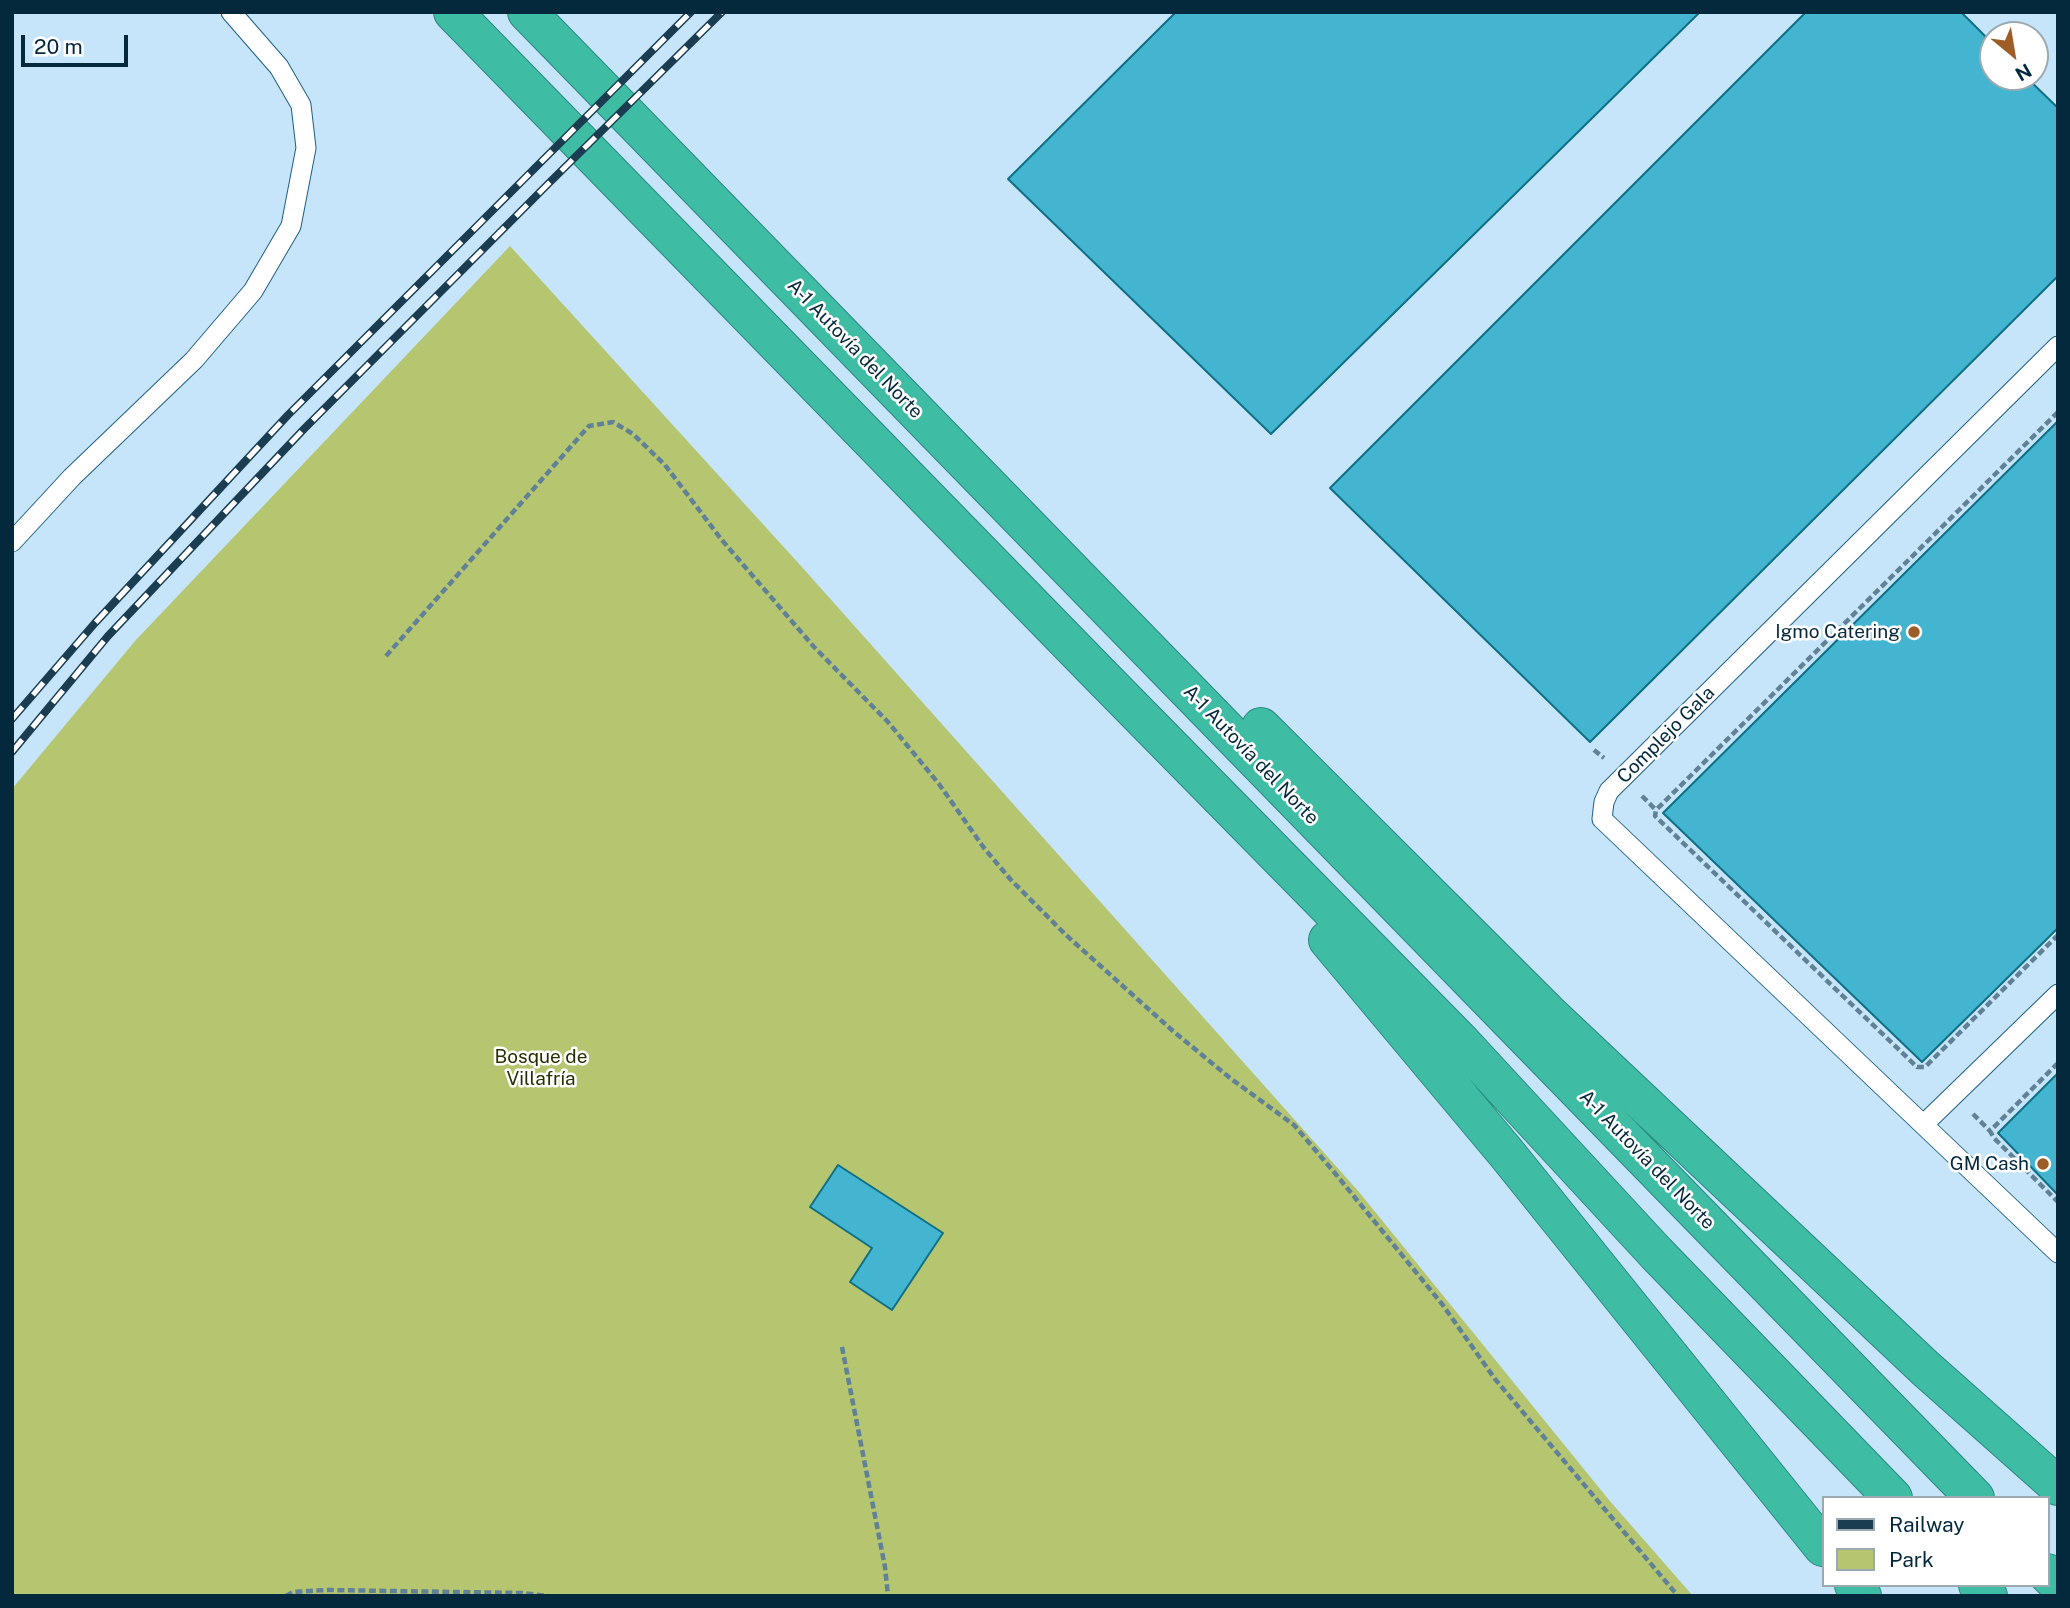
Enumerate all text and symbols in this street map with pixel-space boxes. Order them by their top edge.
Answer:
scale bar [24,21,131,65]
north arrow [1979,21,2049,91]
text: 20 m [34,34,83,59]
text: N [2012,59,2035,86]
street label: A-1 Autovía del Norte [783,275,927,423]
place label: Igmo Catering [1775,621,1900,643]
marker: Igmo Catering [1906,624,1922,640]
street label: A-1 Autovía del Norte [1179,681,1323,829]
street label: Complejo Gala [1612,681,1720,789]
park label: Bosque de Villafría [495,1046,587,1090]
street label: A-1 Autovía del Norte [1575,1086,1719,1234]
place label: GM Cash [1950,1153,2029,1175]
marker: GM Cash [2035,1156,2051,1172]
legend [1822,1496,2049,1587]
text: Railway [1889,1512,1965,1537]
text: Park [1889,1547,1934,1572]

